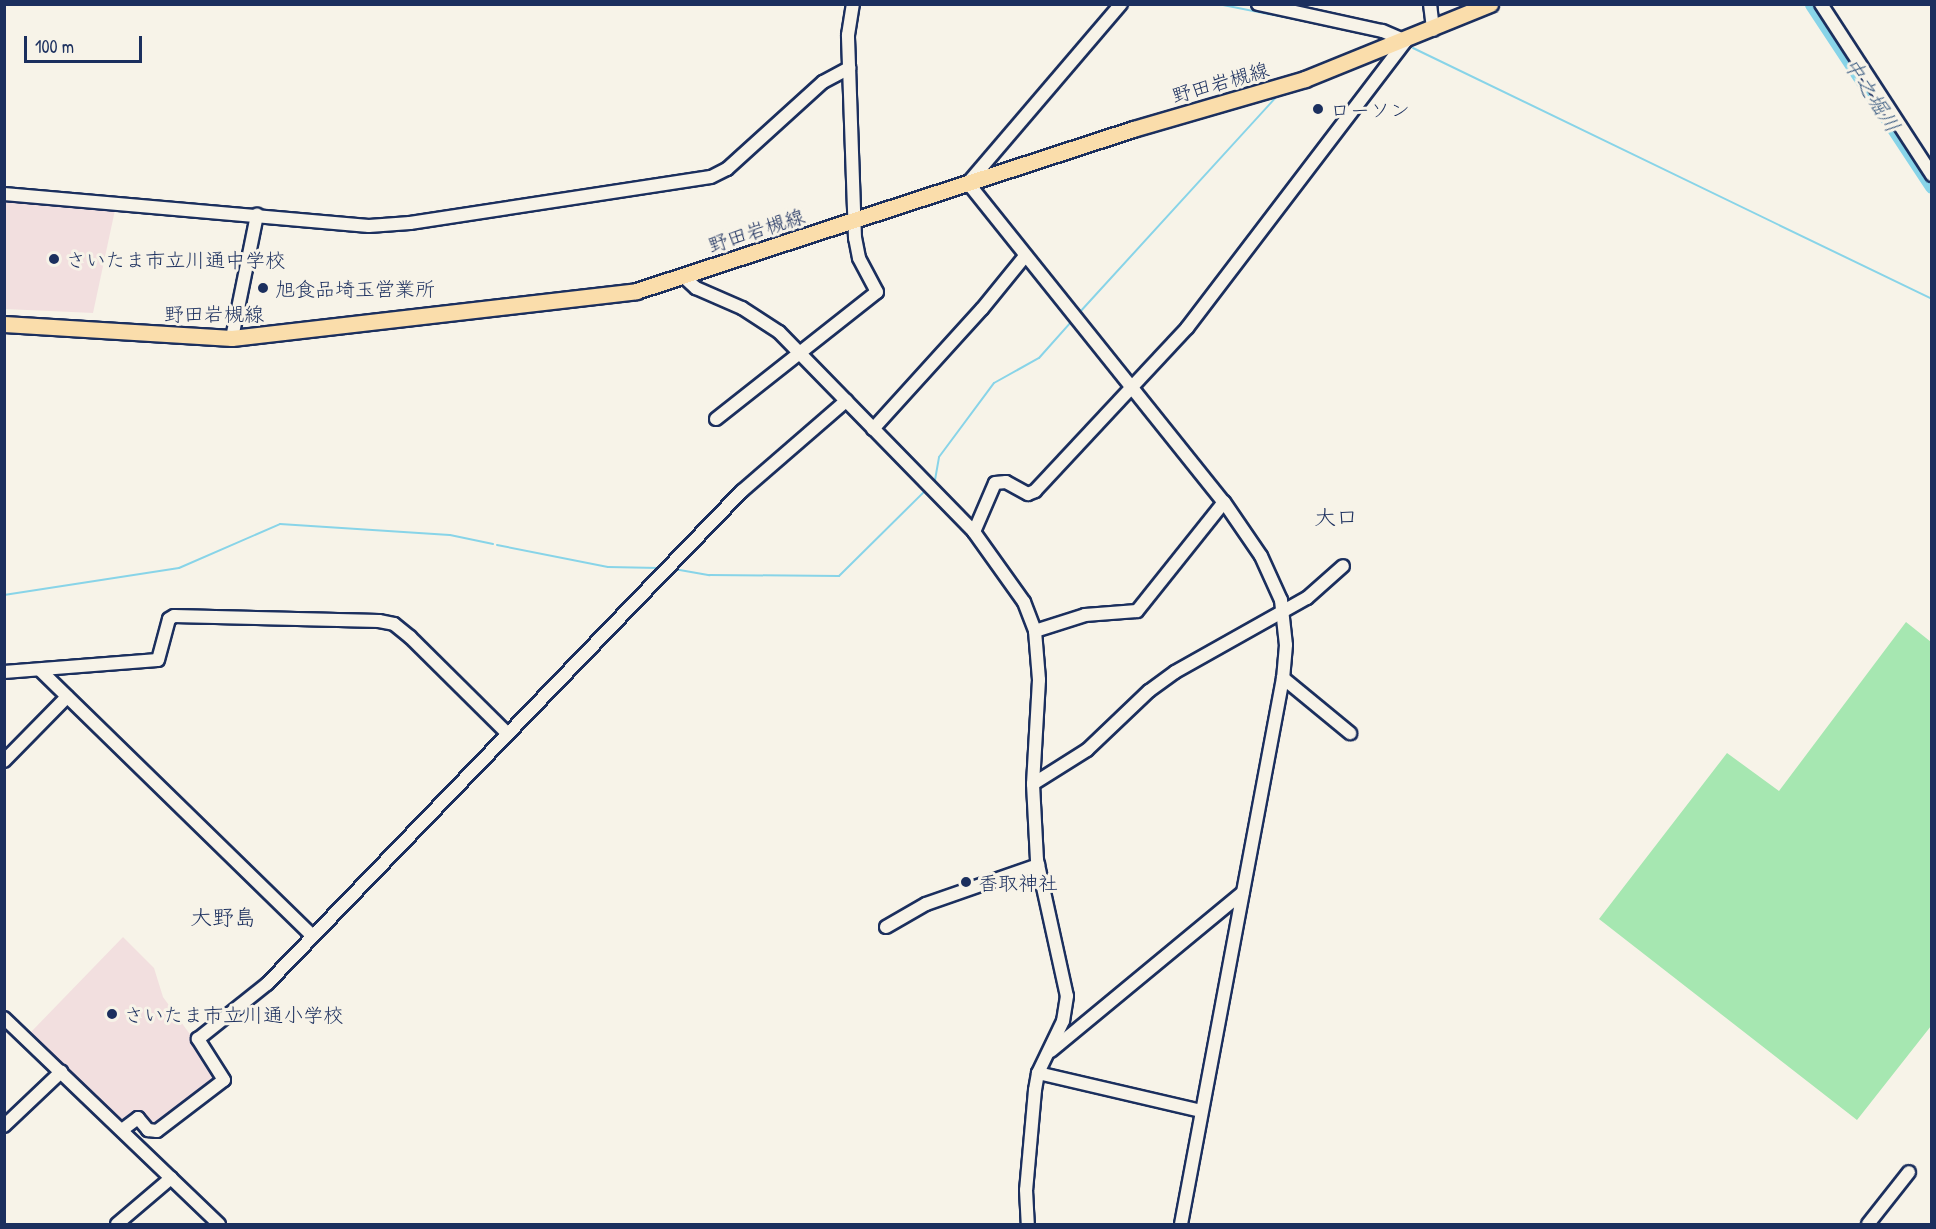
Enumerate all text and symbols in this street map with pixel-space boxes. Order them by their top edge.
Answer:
scale bar [27,24,146,62]
text: 100 m [35,34,74,59]
water label: 中之堀川 [1839,53,1905,137]
street label: 野田岩槻線 [1169,57,1271,107]
place label: ローソン [1330,97,1410,121]
marker: ローソン [1311,102,1325,116]
street label: 野田岩槻線 [705,203,807,257]
place label: さいたま市立川通中学校 [66,247,286,271]
marker: さいたま市立川通中学校 [47,252,61,266]
place label: 旭食品埼玉営業所 [275,276,435,300]
marker: 旭食品埼玉営業所 [256,281,270,295]
street label: 野田岩槻線 [164,301,264,325]
district label: 大口 [1314,505,1358,531]
place label: 香取神社 [978,870,1058,894]
marker: 香取神社 [959,875,973,889]
district label: 大野島 [190,905,256,931]
place label: さいたま市立川通小学校 [124,1002,344,1026]
marker: さいたま市立川通小学校 [105,1007,119,1021]

